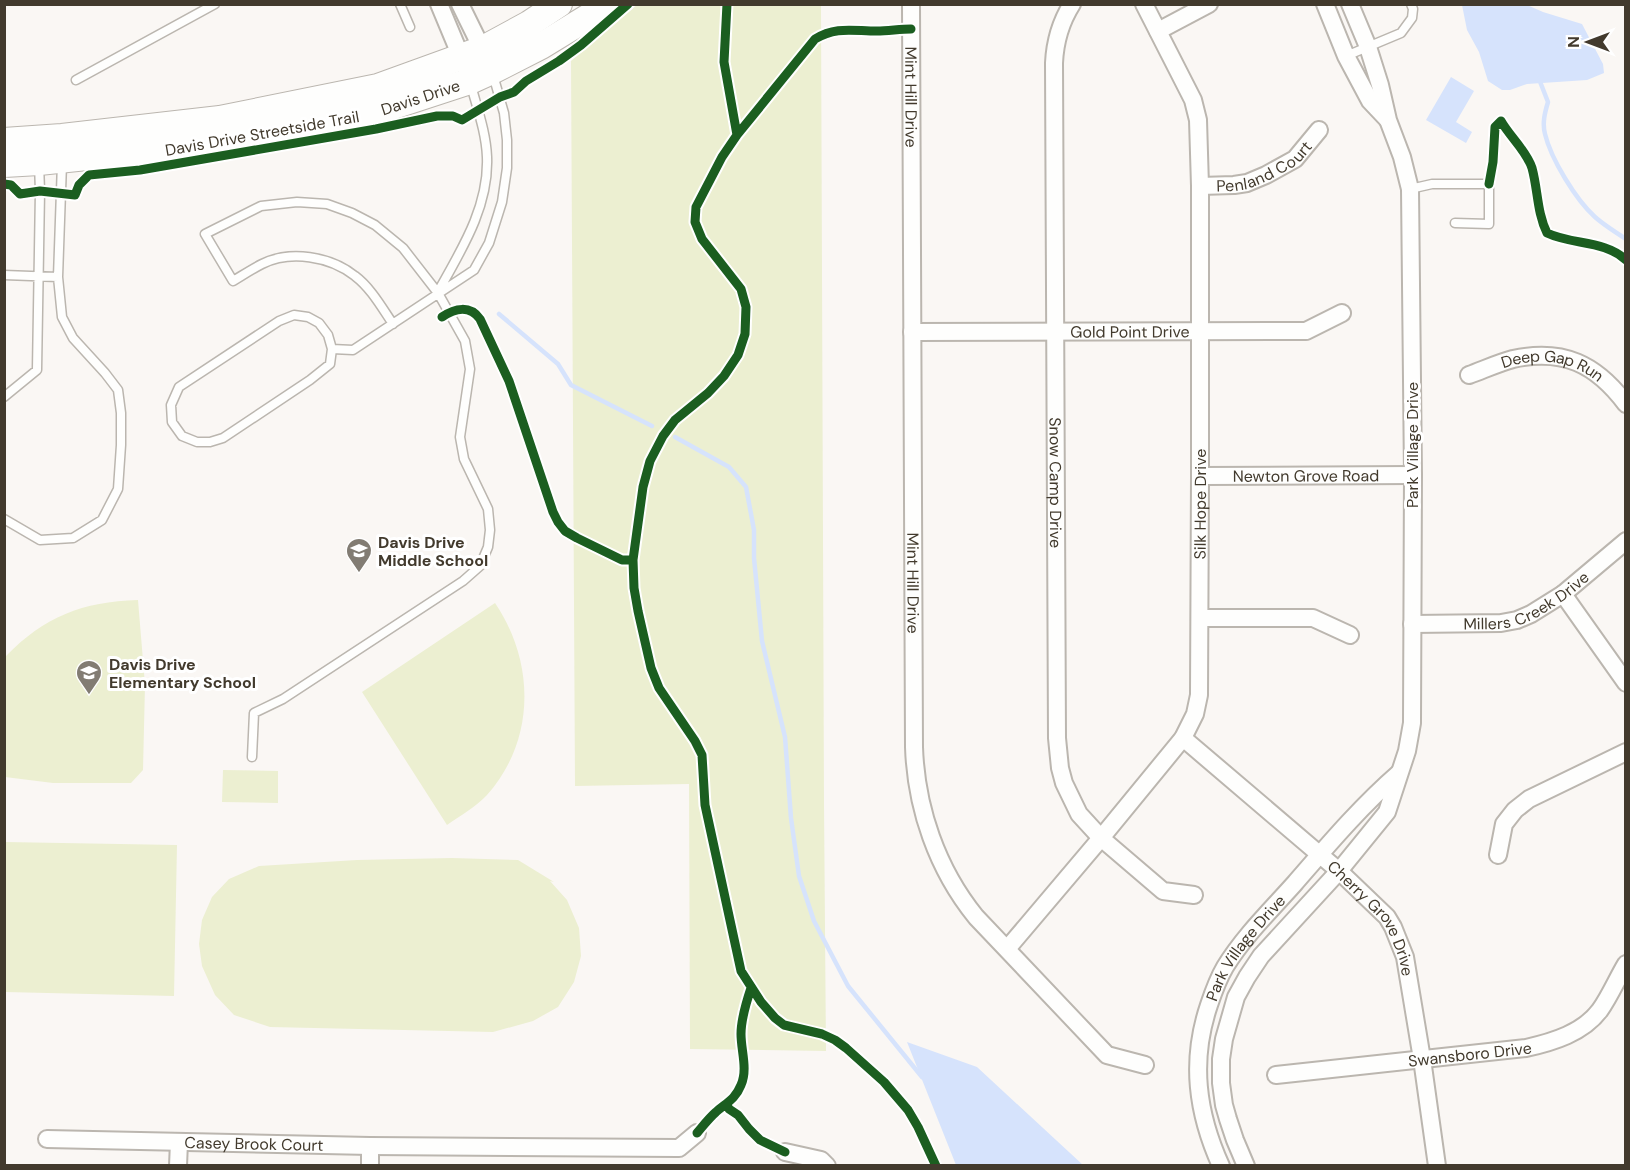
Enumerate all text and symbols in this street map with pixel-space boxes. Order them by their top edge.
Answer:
north arrow [1558,12,1618,72]
text: N [1563,36,1584,48]
street label: Mint Hill Drive [900,46,922,148]
street label: Davis Drive [378,75,463,120]
street label: Davis Drive Streetside Trail [163,106,361,161]
street label: Penland Court [1216,137,1317,197]
street label: Gold Point Drive [1070,321,1190,343]
street label: Deep Gap Run [1498,345,1608,386]
street label: Park Village Drive [1402,382,1423,508]
street label: Snow Camp Drive [1045,417,1066,548]
street label: Silk Hope Drive [1190,449,1211,559]
street label: Newton Grove Road [1233,465,1379,487]
place label: Davis Drive Middle School [378,532,488,571]
street label: Mint Hill Drive [902,532,924,634]
school or university icon: Davis Drive Middle School [344,536,374,574]
street label: Millers Creek Drive [1463,567,1593,634]
place label: Davis Drive Elementary School [109,654,256,693]
school or university icon: Davis Drive Elementary School [74,658,104,696]
street label: Cherry Grove Drive [1323,856,1418,978]
street label: Park Village Drive [1201,890,1290,1004]
street label: Swansboro Drive [1407,1037,1534,1072]
street label: Casey Brook Court [184,1132,324,1156]

